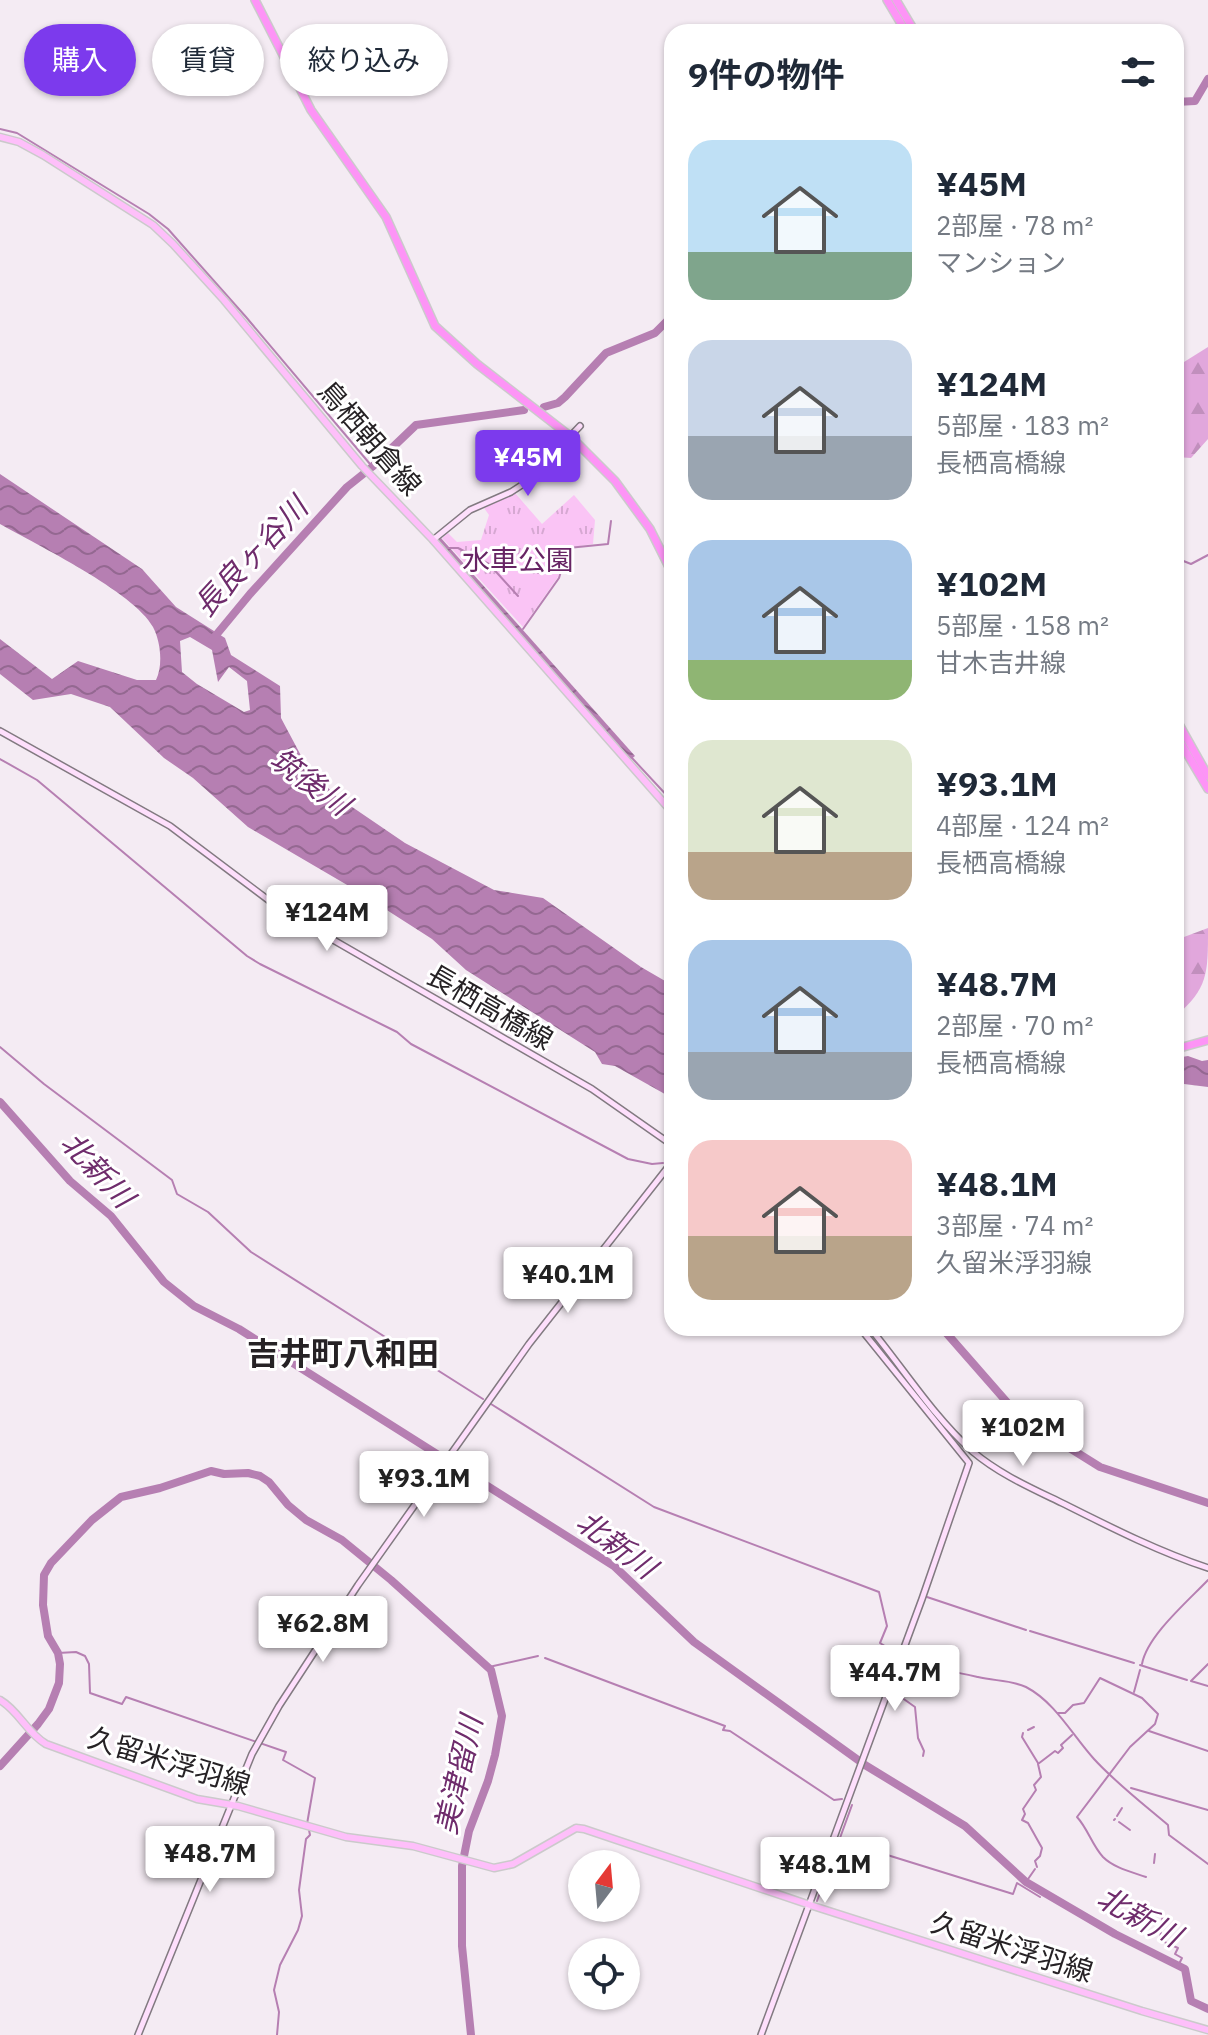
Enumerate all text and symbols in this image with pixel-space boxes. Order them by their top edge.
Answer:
chip: 購入 [24,24,136,96]
chip: 賃貸 [152,24,264,96]
chip: 絞り込み [280,24,448,96]
icon: filters [1116,50,1160,94]
text: 9件の物件 [688,52,844,96]
text: ¥45M [936,161,1027,205]
icon: home [752,172,848,268]
text: 2部屋 · 78 m² [936,208,1093,242]
text: マンション [936,245,1066,279]
text: ¥124M [936,361,1047,405]
icon: home [752,372,848,468]
street label: 鳥栖朝倉線 [310,373,430,503]
text: 5部屋 · 183 m² [936,408,1109,442]
pin: ¥45M [481,430,575,498]
text: ¥45M [493,439,563,473]
text: 長栖高橋線 [936,445,1066,479]
water label: 長良ヶ谷川 [184,486,317,624]
park label: 水車公園 [462,541,574,578]
text: ¥102M [936,561,1047,605]
icon: home [752,572,848,668]
text: 5部屋 · 158 m² [936,608,1109,642]
text: 甘木吉井線 [936,645,1066,679]
water label: 筑後川 [263,739,361,825]
text: ¥93.1M [936,761,1058,805]
icon: home [752,772,848,868]
text: 4部屋 · 124 m² [936,808,1109,842]
text: 長栖高橋線 [936,845,1066,879]
pin: ¥124M [271,885,383,953]
text: ¥124M [285,894,370,928]
street label: 長栖高橋線 [420,956,560,1058]
text: ¥48.7M [936,961,1058,1005]
icon: home [752,972,848,1068]
text: 2部屋 · 70 m² [936,1008,1093,1042]
text: 長栖高橋線 [936,1045,1066,1079]
water label: 北新川 [53,1123,145,1217]
text: ¥48.1M [936,1161,1058,1205]
icon: home [752,1172,848,1268]
text: 3部屋 · 74 m² [936,1208,1093,1242]
text: 久留米浮羽線 [936,1245,1092,1279]
pin: ¥40.1M [503,1247,633,1315]
text: ¥40.1M [521,1256,615,1290]
district label: 吉井町八和田 [247,1332,439,1374]
pin: ¥102M [967,1400,1079,1468]
text: ¥102M [981,1409,1066,1443]
pin: ¥93.1M [359,1451,489,1519]
text: ¥93.1M [377,1460,471,1494]
water label: 北新川 [569,1501,667,1588]
pin: ¥62.8M [258,1596,388,1664]
text: ¥62.8M [276,1605,370,1639]
pin: ¥44.7M [830,1645,960,1713]
text: ¥44.7M [848,1654,942,1688]
water label: 美津留川 [425,1709,491,1838]
street label: 久留米浮羽線 [83,1718,255,1803]
pin: ¥48.7M [145,1826,275,1894]
text: ¥48.7M [163,1835,257,1869]
pin: ¥48.1M [760,1837,890,1905]
text: ¥48.1M [778,1846,872,1880]
north arrow [568,1850,640,1922]
map controls [568,1850,640,2010]
water label: 北新川 [1091,1877,1191,1956]
street label: 久留米浮羽線 [927,1903,1098,1990]
button: locate [568,1938,640,2010]

